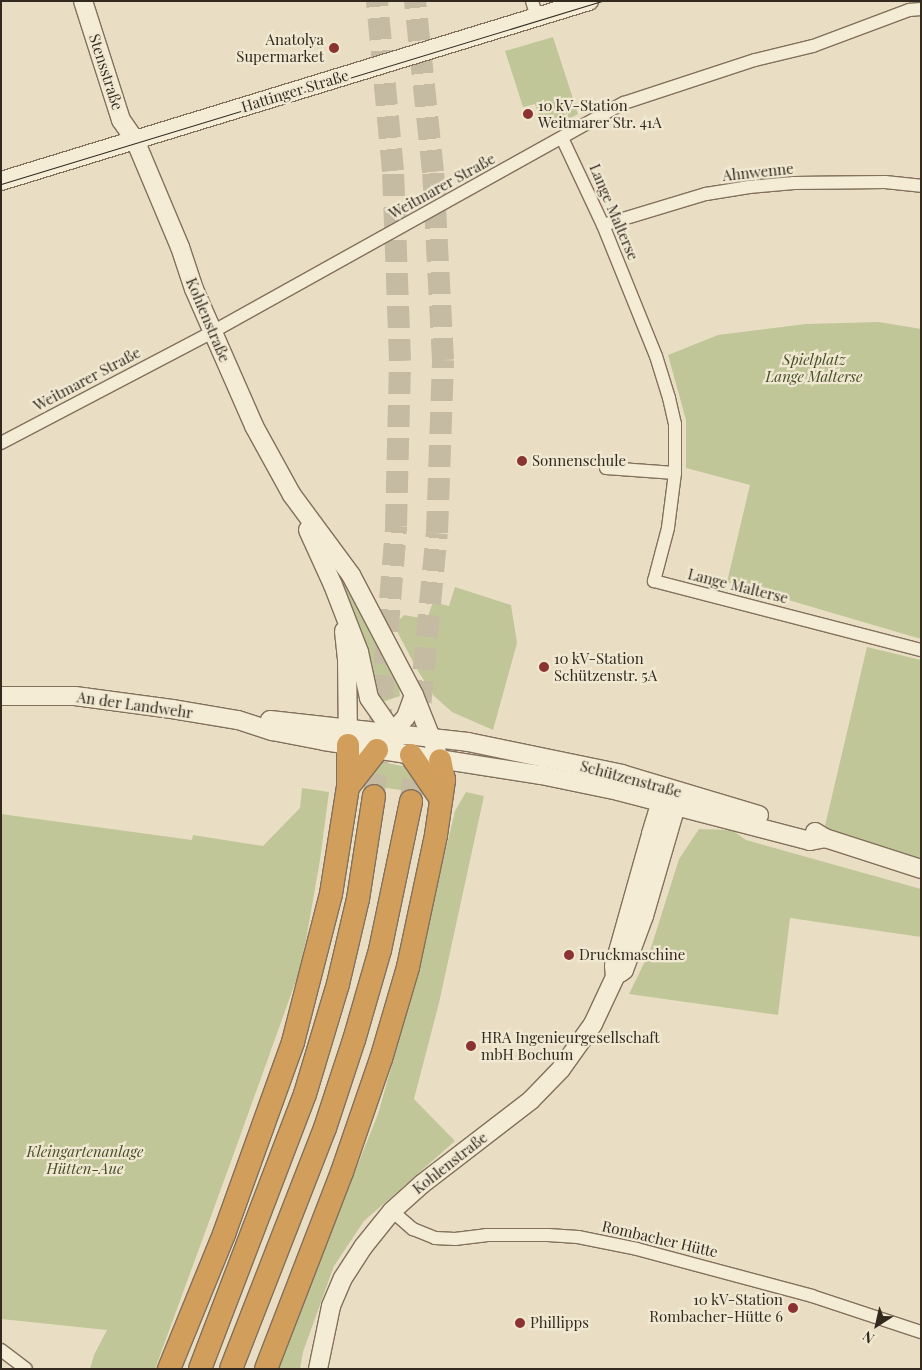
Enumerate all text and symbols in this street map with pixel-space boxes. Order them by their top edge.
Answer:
place label: Anatolya Supermarket [236,30,324,65]
street label: Stensstraße [85,32,127,112]
marker: Anatolya Supermarket [328,42,340,54]
street label: Hattinger Straße [239,66,351,116]
place label: 10 kV-Station Weitmarer Str. 41A [538,96,662,131]
marker: 10 kV-Station Weitmarer Str. 41A [522,108,534,120]
street label: Weitmarer Straße [386,149,498,223]
street label: Ahnwenne [721,159,795,185]
street label: Lange Malterse [586,161,642,263]
street label: Kohlenstraße [182,275,234,365]
street label: Weitmarer Straße [30,343,144,415]
park label: Spielplatz Lange Malterse [766,350,862,385]
place label: Sonnenschule [532,452,626,470]
marker: Sonnenschule [516,455,528,467]
street label: Lange Malterse [686,565,790,607]
place label: 10 kV-Station Schützenstr. 5A [554,649,657,684]
marker: 10 kV-Station Schützenstr. 5A [538,661,550,673]
street label: An der Landwehr [76,688,194,722]
street label: Schützenstraße [578,757,684,801]
place label: Druckmaschine [579,946,685,964]
marker: Druckmaschine [563,949,575,961]
place label: HRA Ingenieurgesellschaft mbH Bochum [481,1028,660,1063]
marker: HRA Ingenieurgesellschaft mbH Bochum [465,1040,477,1052]
street label: Kohlenstraße [409,1128,491,1198]
park label: Kleingartenanlage Hütten-Aue [27,1142,143,1177]
street label: Rombacher Hütte [600,1217,720,1261]
place label: 10 kV-Station Rombacher-Hütte 6 [649,1290,783,1325]
north arrow [852,1300,902,1350]
marker: 10 kV-Station Rombacher-Hütte 6 [787,1302,799,1314]
place label: Phillipps [530,1314,589,1332]
marker: Phillipps [514,1317,526,1329]
text: N [859,1327,878,1348]

